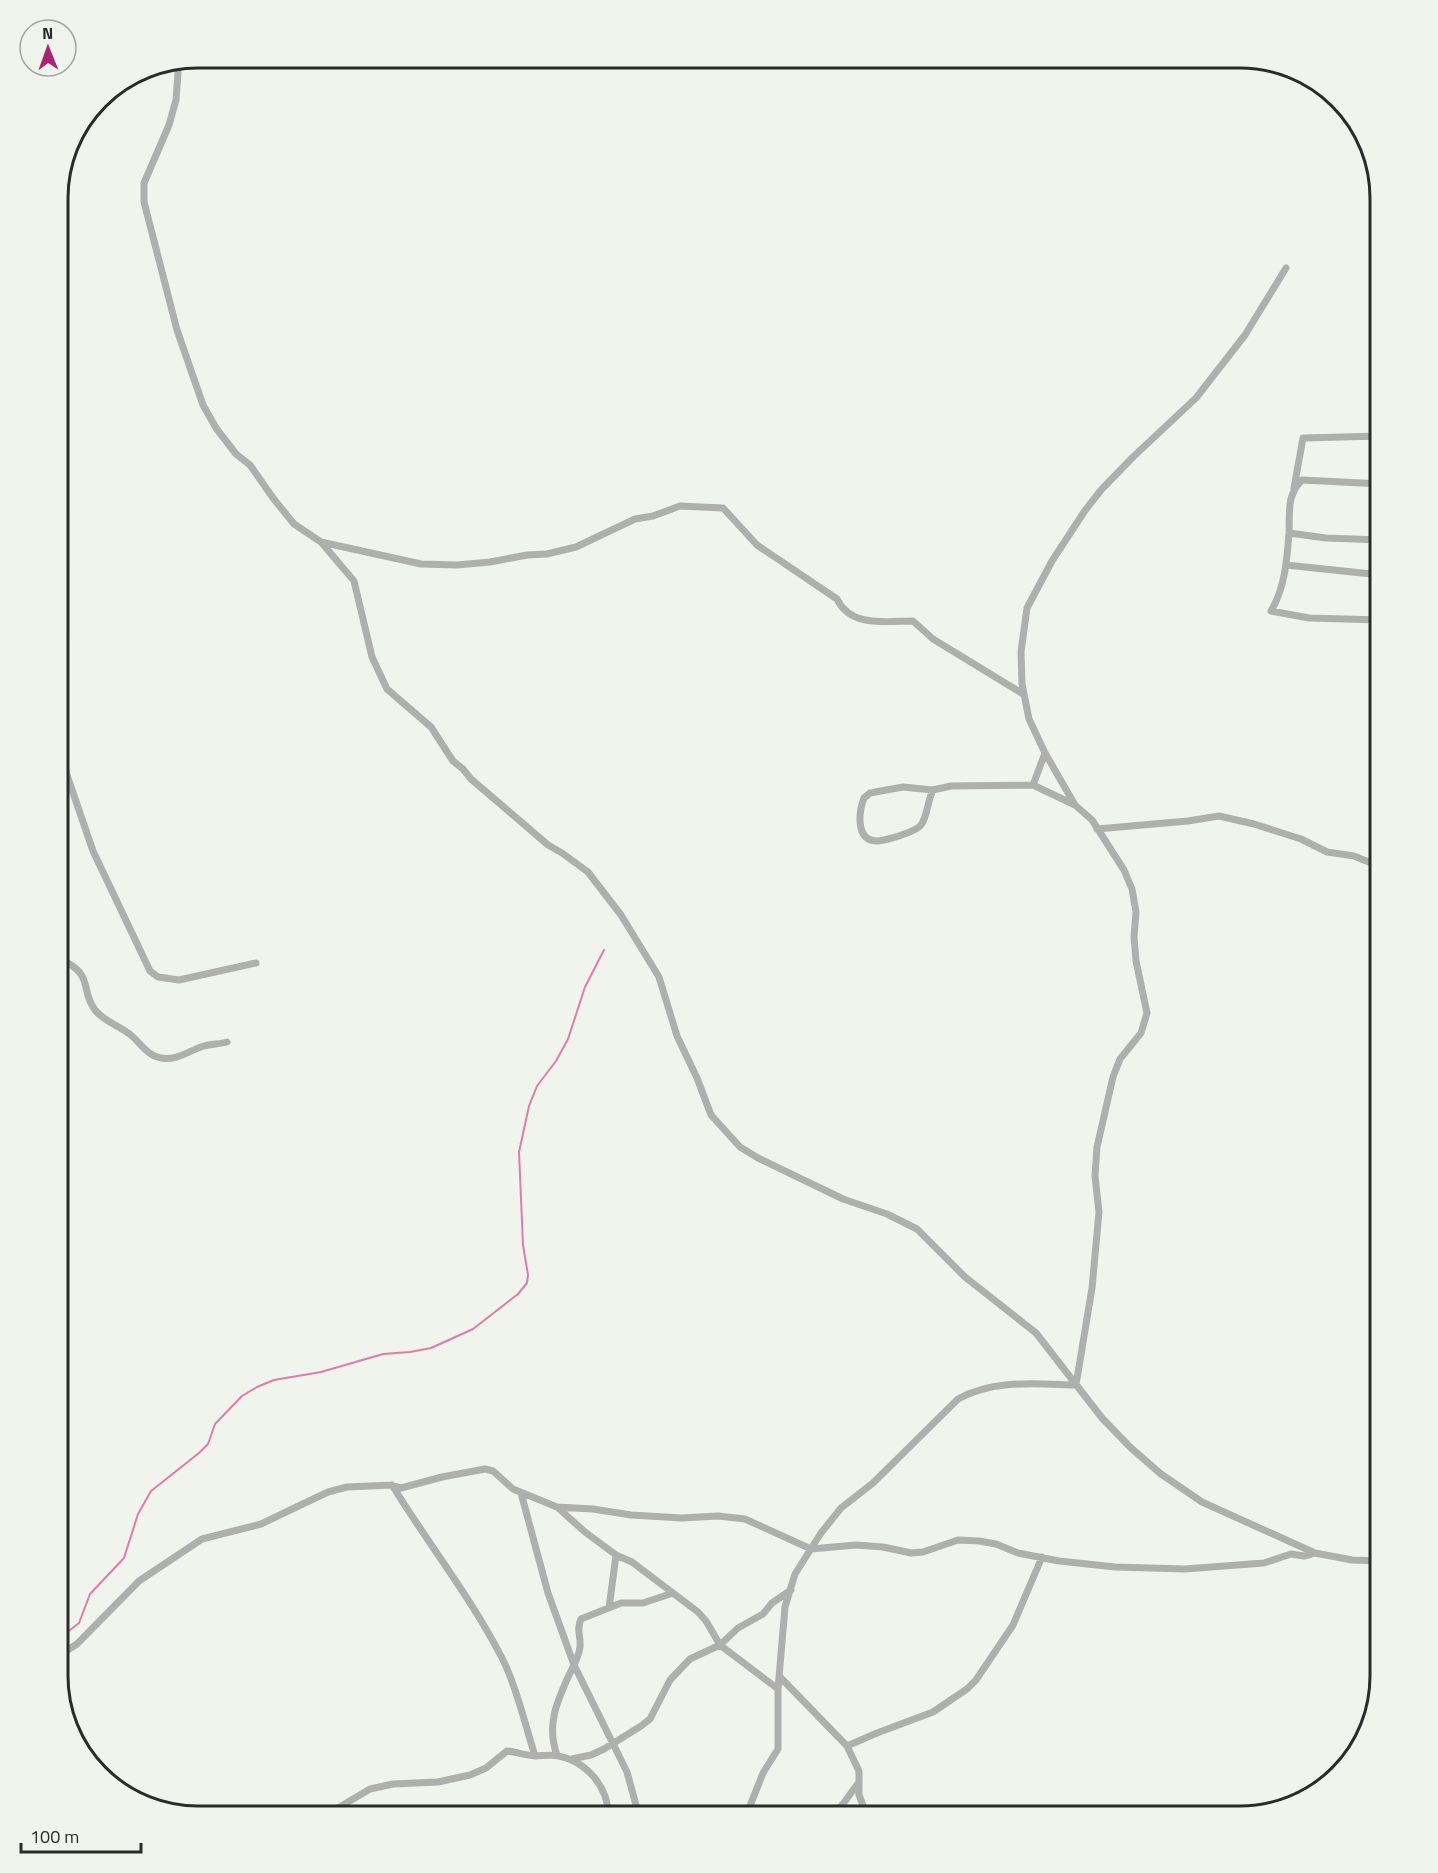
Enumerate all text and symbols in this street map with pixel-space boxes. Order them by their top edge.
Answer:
north arrow [18,18,78,78]
text: N [42,21,53,45]
scale bar [21,1816,141,1854]
text: 100 m [30,1823,79,1850]

